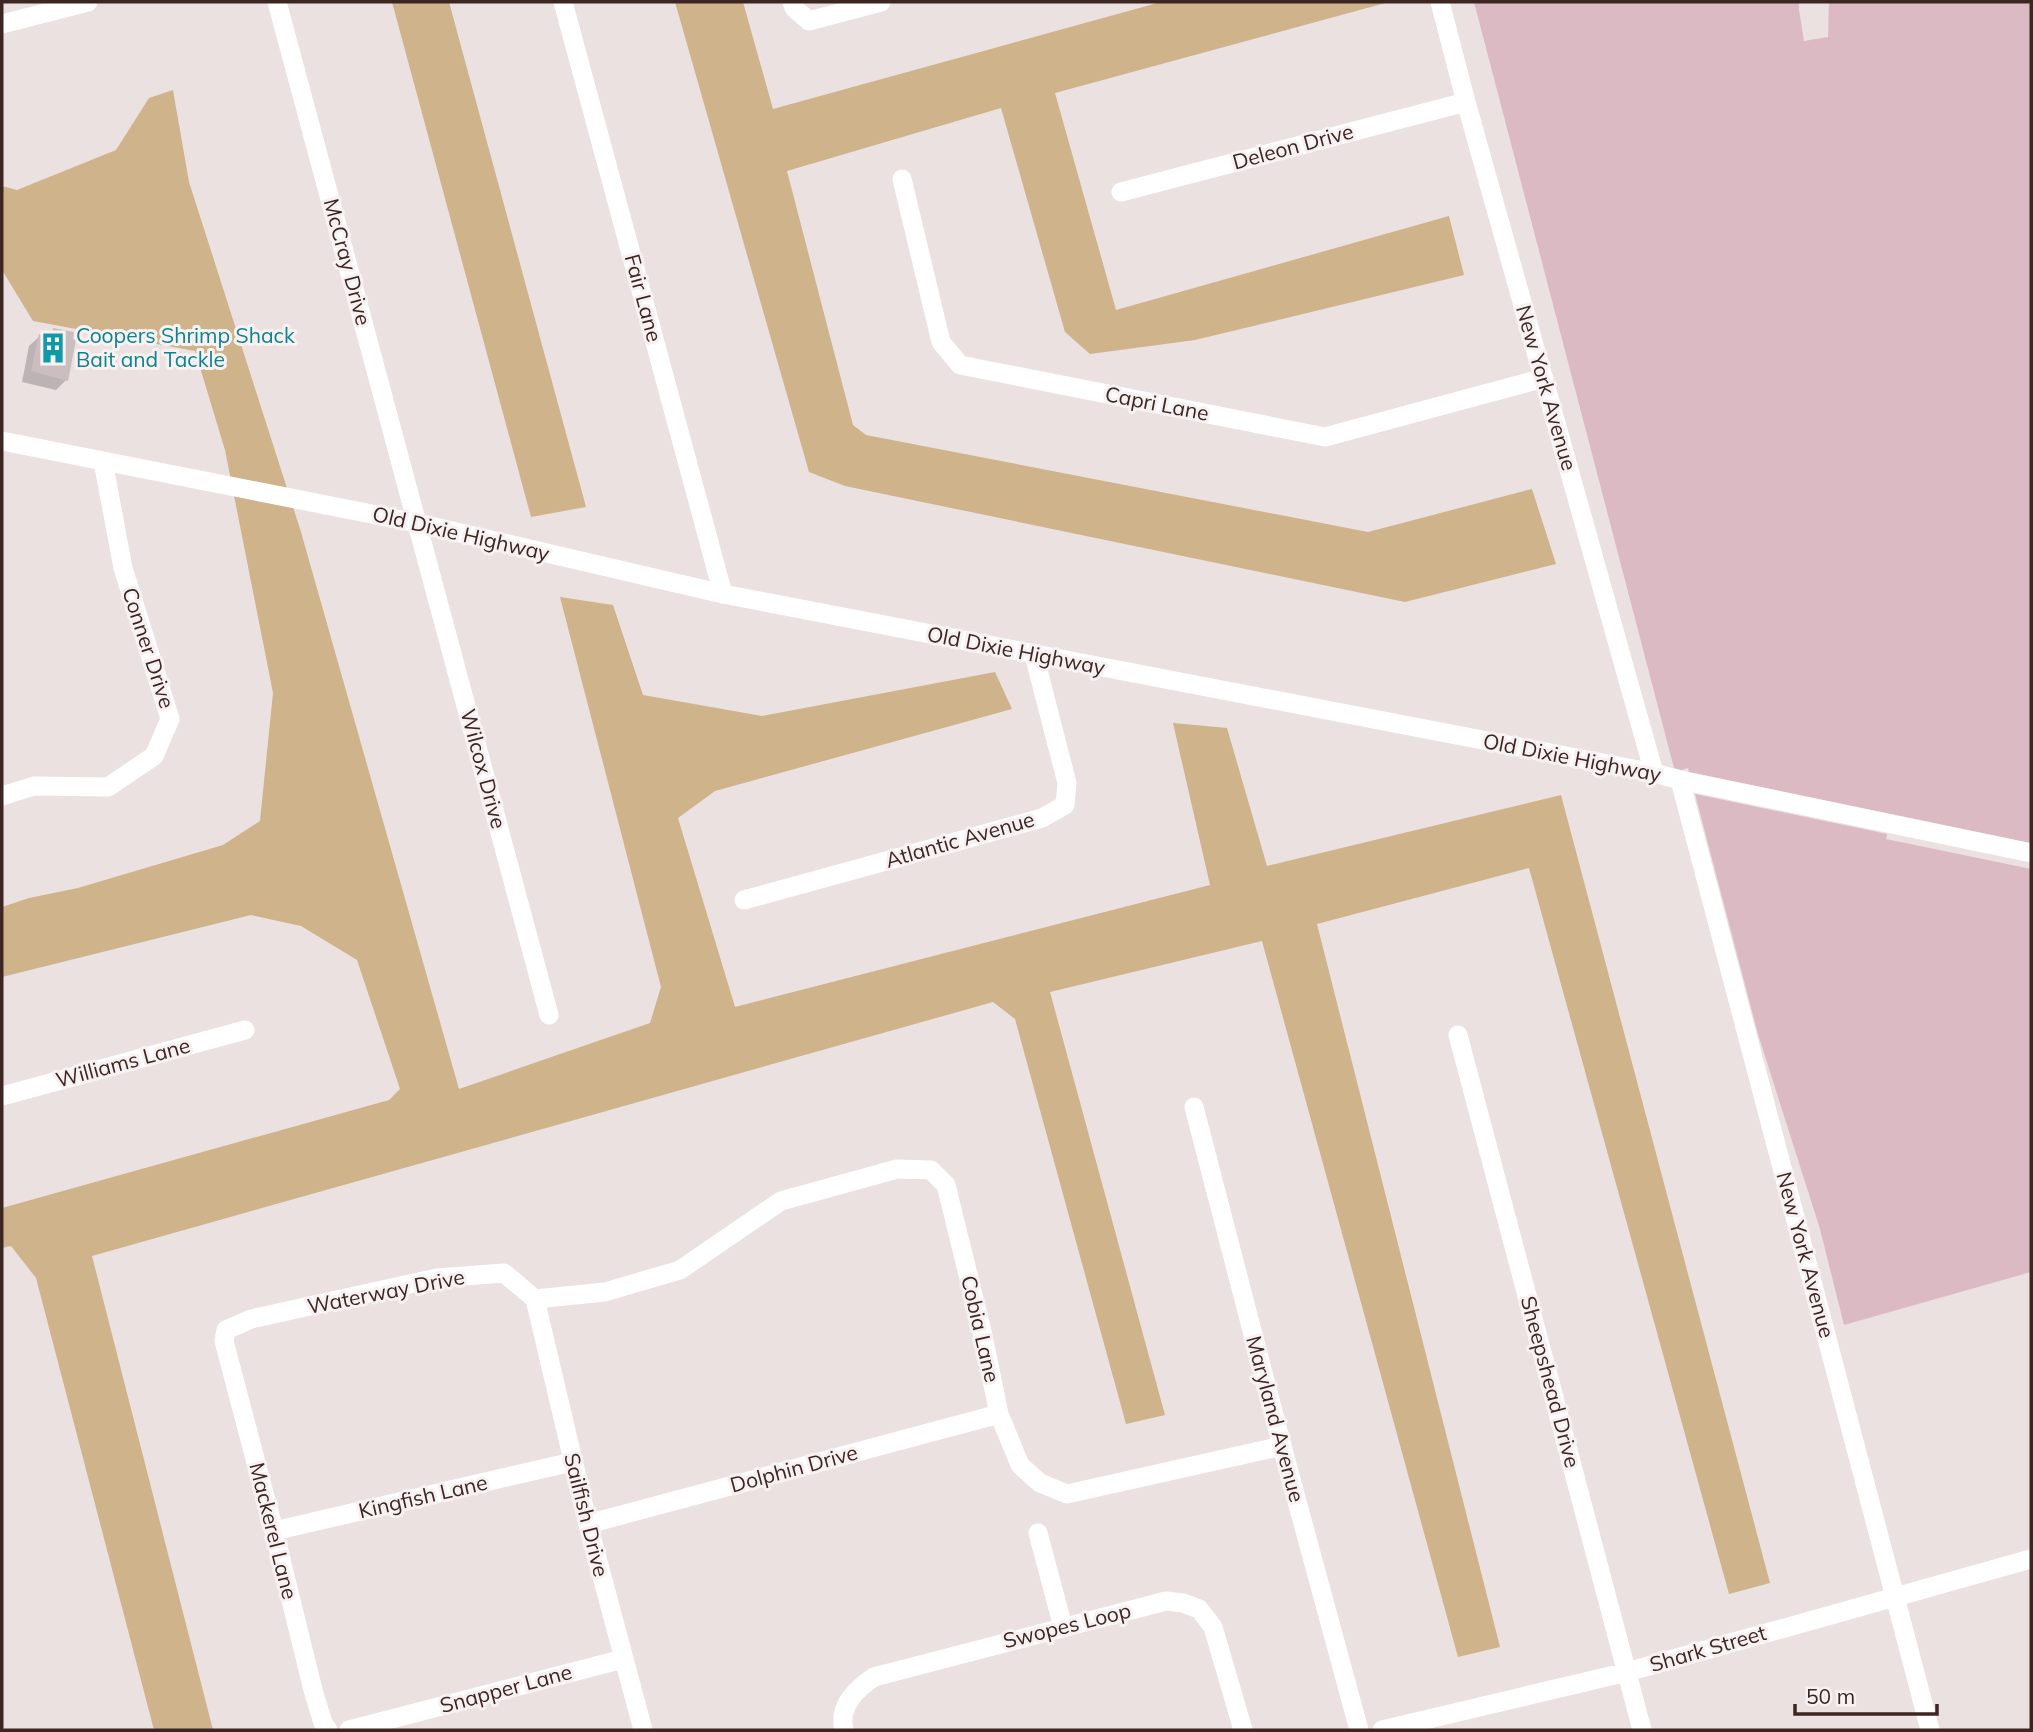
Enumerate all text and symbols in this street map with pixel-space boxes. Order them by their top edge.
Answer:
street label: Deleon Drive [1229,117,1356,175]
street label: McCray Drive [319,196,377,328]
street label: Fair Lane [620,251,668,345]
street label: New York Avenue [1511,302,1583,473]
place label: Coopers Shrimp Shack Bait and Tackle [76,322,295,372]
building icon: Coopers Shrimp Shack Bait and Tackle [36,331,70,365]
street label: Capri Lane [1103,380,1211,426]
street label: Old Dixie Highway [370,500,552,566]
street label: Conner Drive [117,584,181,711]
street label: Old Dixie Highway [925,620,1107,680]
street label: Wilcox Drive [456,706,512,831]
street label: Old Dixie Highway [1481,727,1663,787]
street label: Atlantic Avenue [882,805,1037,873]
street label: Williams Lane [53,1032,193,1092]
street label: New York Avenue [1771,1169,1841,1341]
street label: Waterway Drive [305,1263,467,1319]
street label: Cobia Lane [956,1273,1006,1385]
street label: Sheepshead Drive [1516,1293,1586,1470]
street label: Maryland Avenue [1241,1333,1311,1505]
street label: Dolphin Drive [727,1439,860,1498]
street label: Sailfish Drive [559,1450,615,1579]
street label: Mackerel Lane [244,1460,304,1602]
street label: Kingfish Lane [356,1469,490,1523]
street label: Swopes Loop [1000,1597,1133,1653]
street label: Shark Street [1646,1619,1769,1677]
street label: Snapper Lane [437,1658,575,1718]
scale bar [1795,1672,1937,1716]
text: 50 m [1806,1683,1855,1709]

